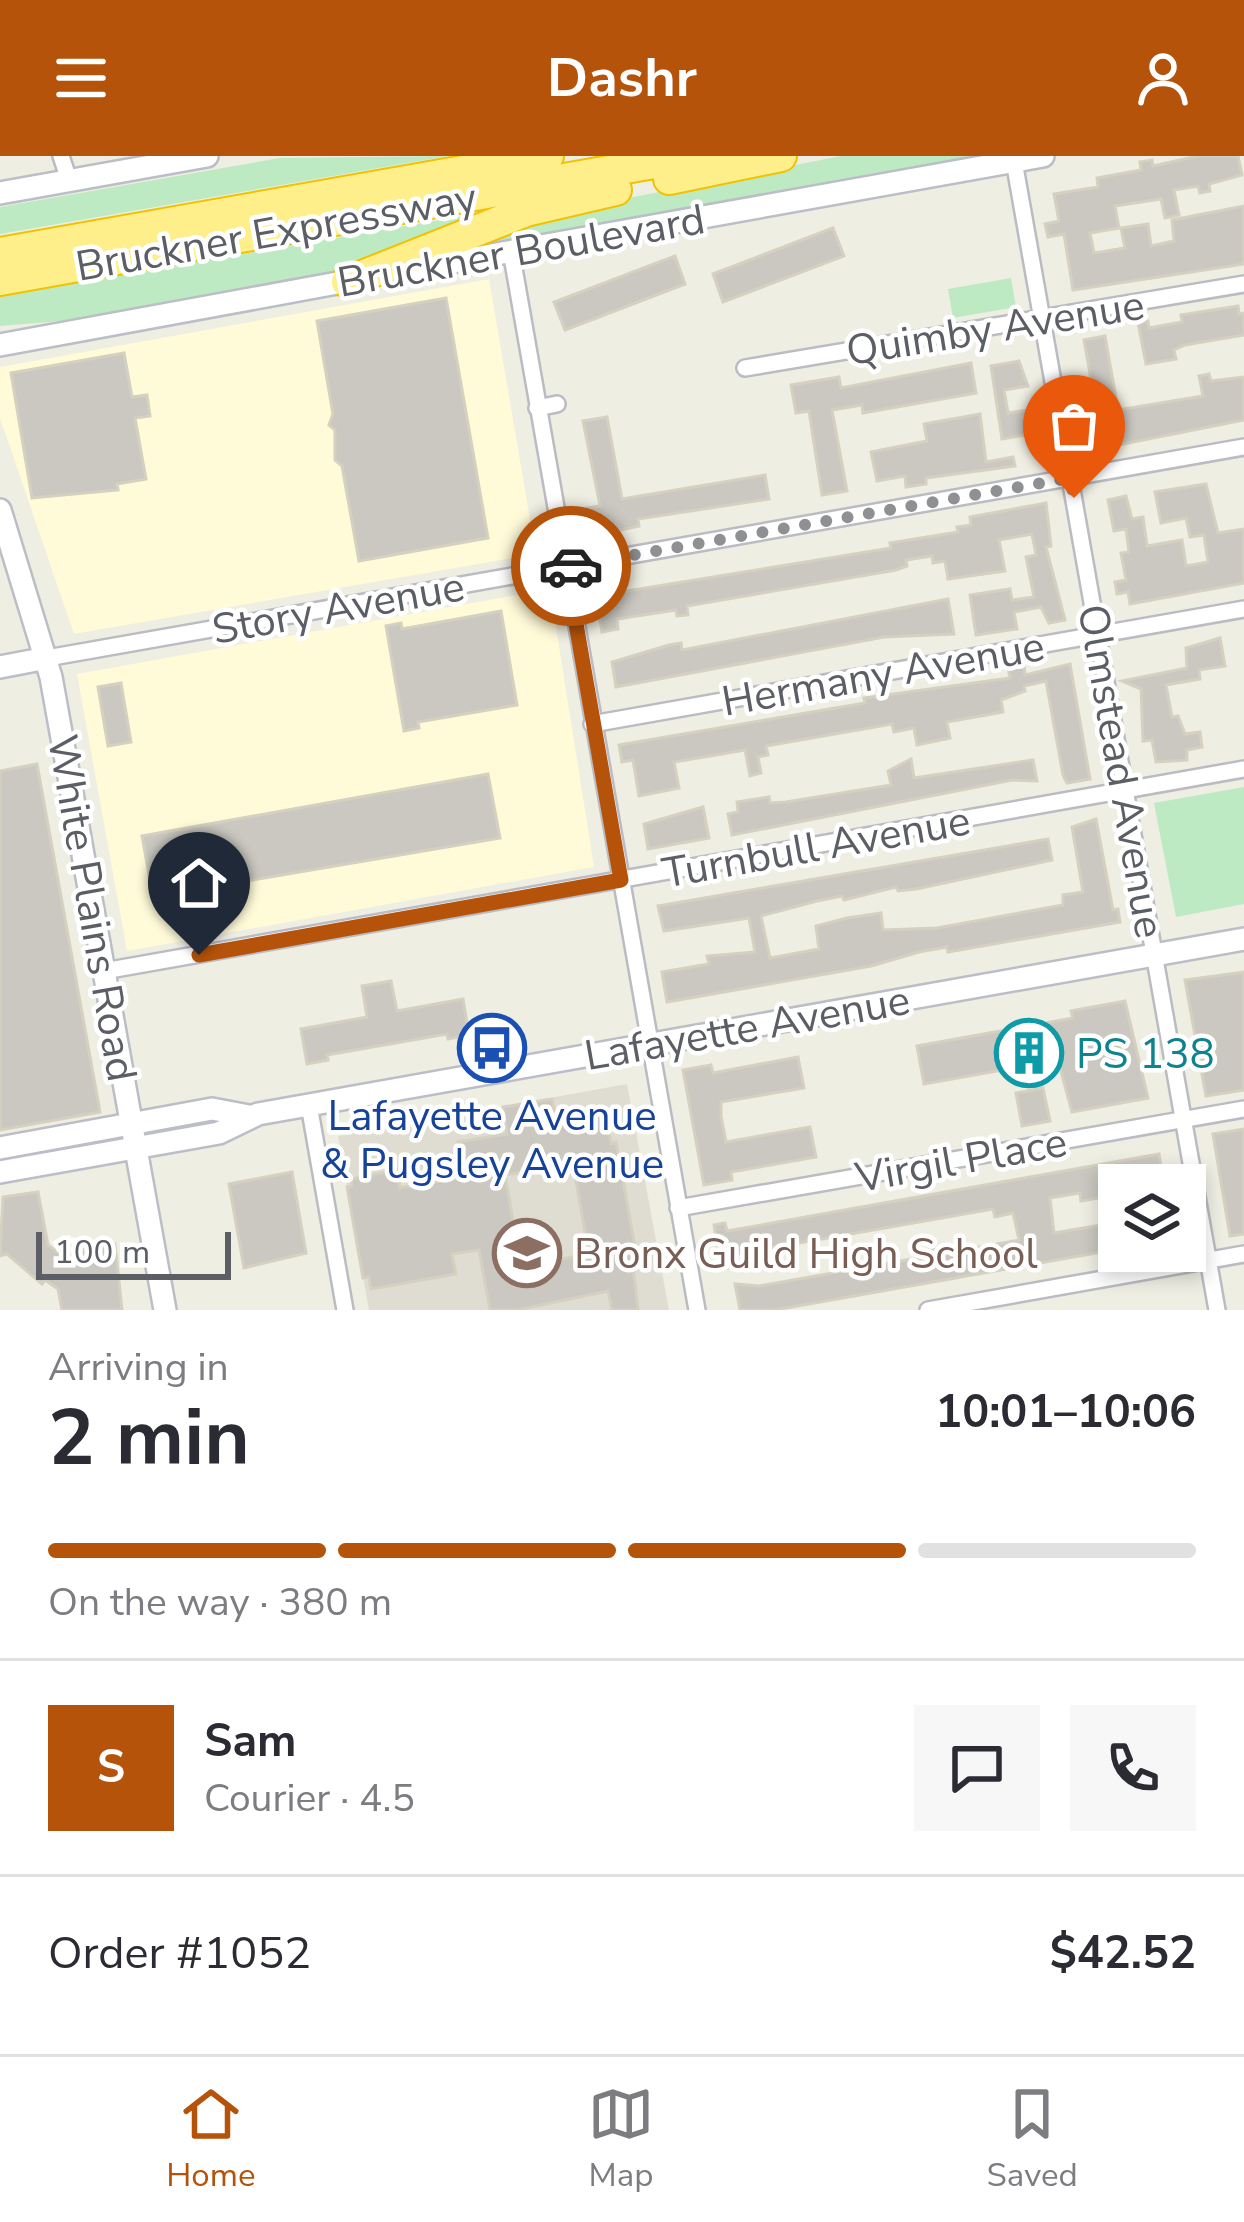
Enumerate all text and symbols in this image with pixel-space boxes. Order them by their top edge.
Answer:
text: Dashr [547,41,697,115]
icon: menu [48,45,114,111]
icon: person [1130,45,1196,111]
street label: Bruckner Expressway [71,169,482,296]
street label: Bruckner Boulevard [333,191,709,312]
street label: Quimby Avenue [842,277,1148,380]
pin [1023,375,1125,498]
icon: bag [1041,393,1107,459]
courier [511,506,631,626]
icon: car [538,533,604,599]
street label: Story Avenue [208,558,469,659]
street label: Olmstead Avenue [1063,600,1178,943]
street label: Hermany Avenue [718,618,1049,731]
street label: White Plains Road [33,730,150,1086]
street label: Turnbull Avenue [658,792,975,903]
pin [148,832,250,955]
icon: home [166,850,232,916]
street label: Lafayette Avenue [580,972,914,1085]
bus stop icon: Lafayette Avenue & Pugsley Avenue [457,1013,527,1083]
building icon: PS 138 [994,1018,1064,1088]
place label: PS 138 [1076,1026,1215,1083]
place label: Lafayette Avenue & Pugsley Avenue [320,1088,664,1193]
street label: Virgil Place [850,1114,1071,1207]
map controls [1098,1164,1206,1272]
button: layers [1098,1164,1206,1272]
school or university icon: Bronx Guild High School [492,1218,562,1288]
scale bar [36,1226,231,1279]
place label: Bronx Guild High School [574,1226,1038,1283]
text: 100 m [54,1230,150,1275]
text: Arriving in [48,1341,229,1394]
text: 10:01–10:06 [935,1382,1196,1443]
text: 2 min [48,1385,250,1492]
text: On the way · 380 m [48,1576,392,1629]
button: chat [914,1705,1040,1831]
button: phone [1070,1705,1196,1831]
text: Sam [204,1711,296,1772]
text: S [97,1737,125,1798]
text: Courier · 4.5 [204,1772,415,1825]
text: Order #1052 [48,1923,311,1984]
text: $42.52 [1050,1923,1196,1984]
tab: Home [166,2081,256,2198]
tab: Map [588,2081,654,2198]
tab: Saved [987,2081,1078,2198]

